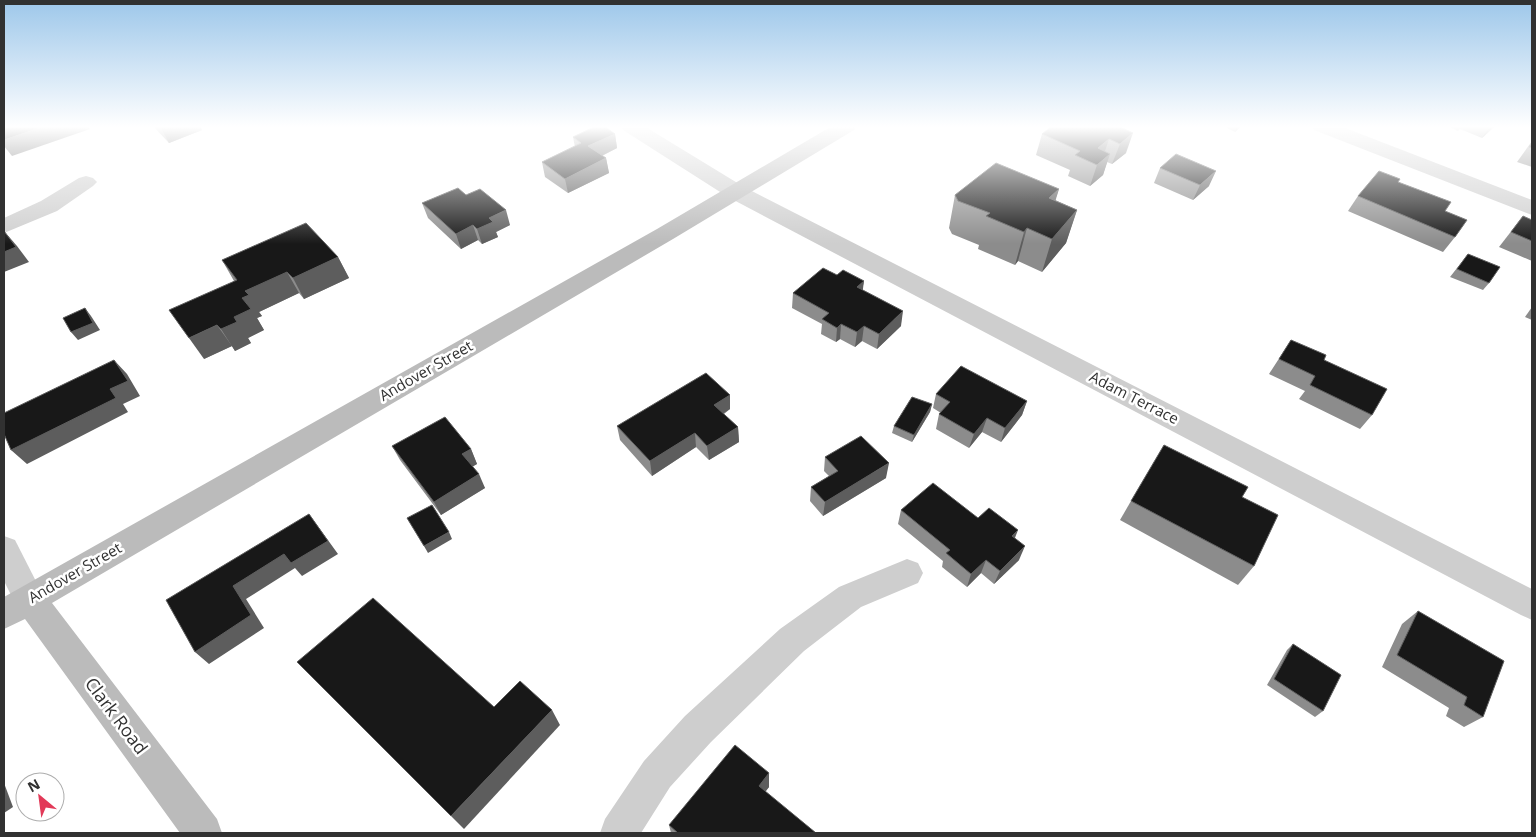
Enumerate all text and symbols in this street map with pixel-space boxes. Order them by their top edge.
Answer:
street label: Andover Street [375,335,476,405]
street label: Adam Terrace [1086,366,1183,428]
street label: Andover Street [24,537,125,607]
street label: Clark Road [80,672,154,759]
north arrow [15,772,65,822]
text: N [24,774,43,796]

